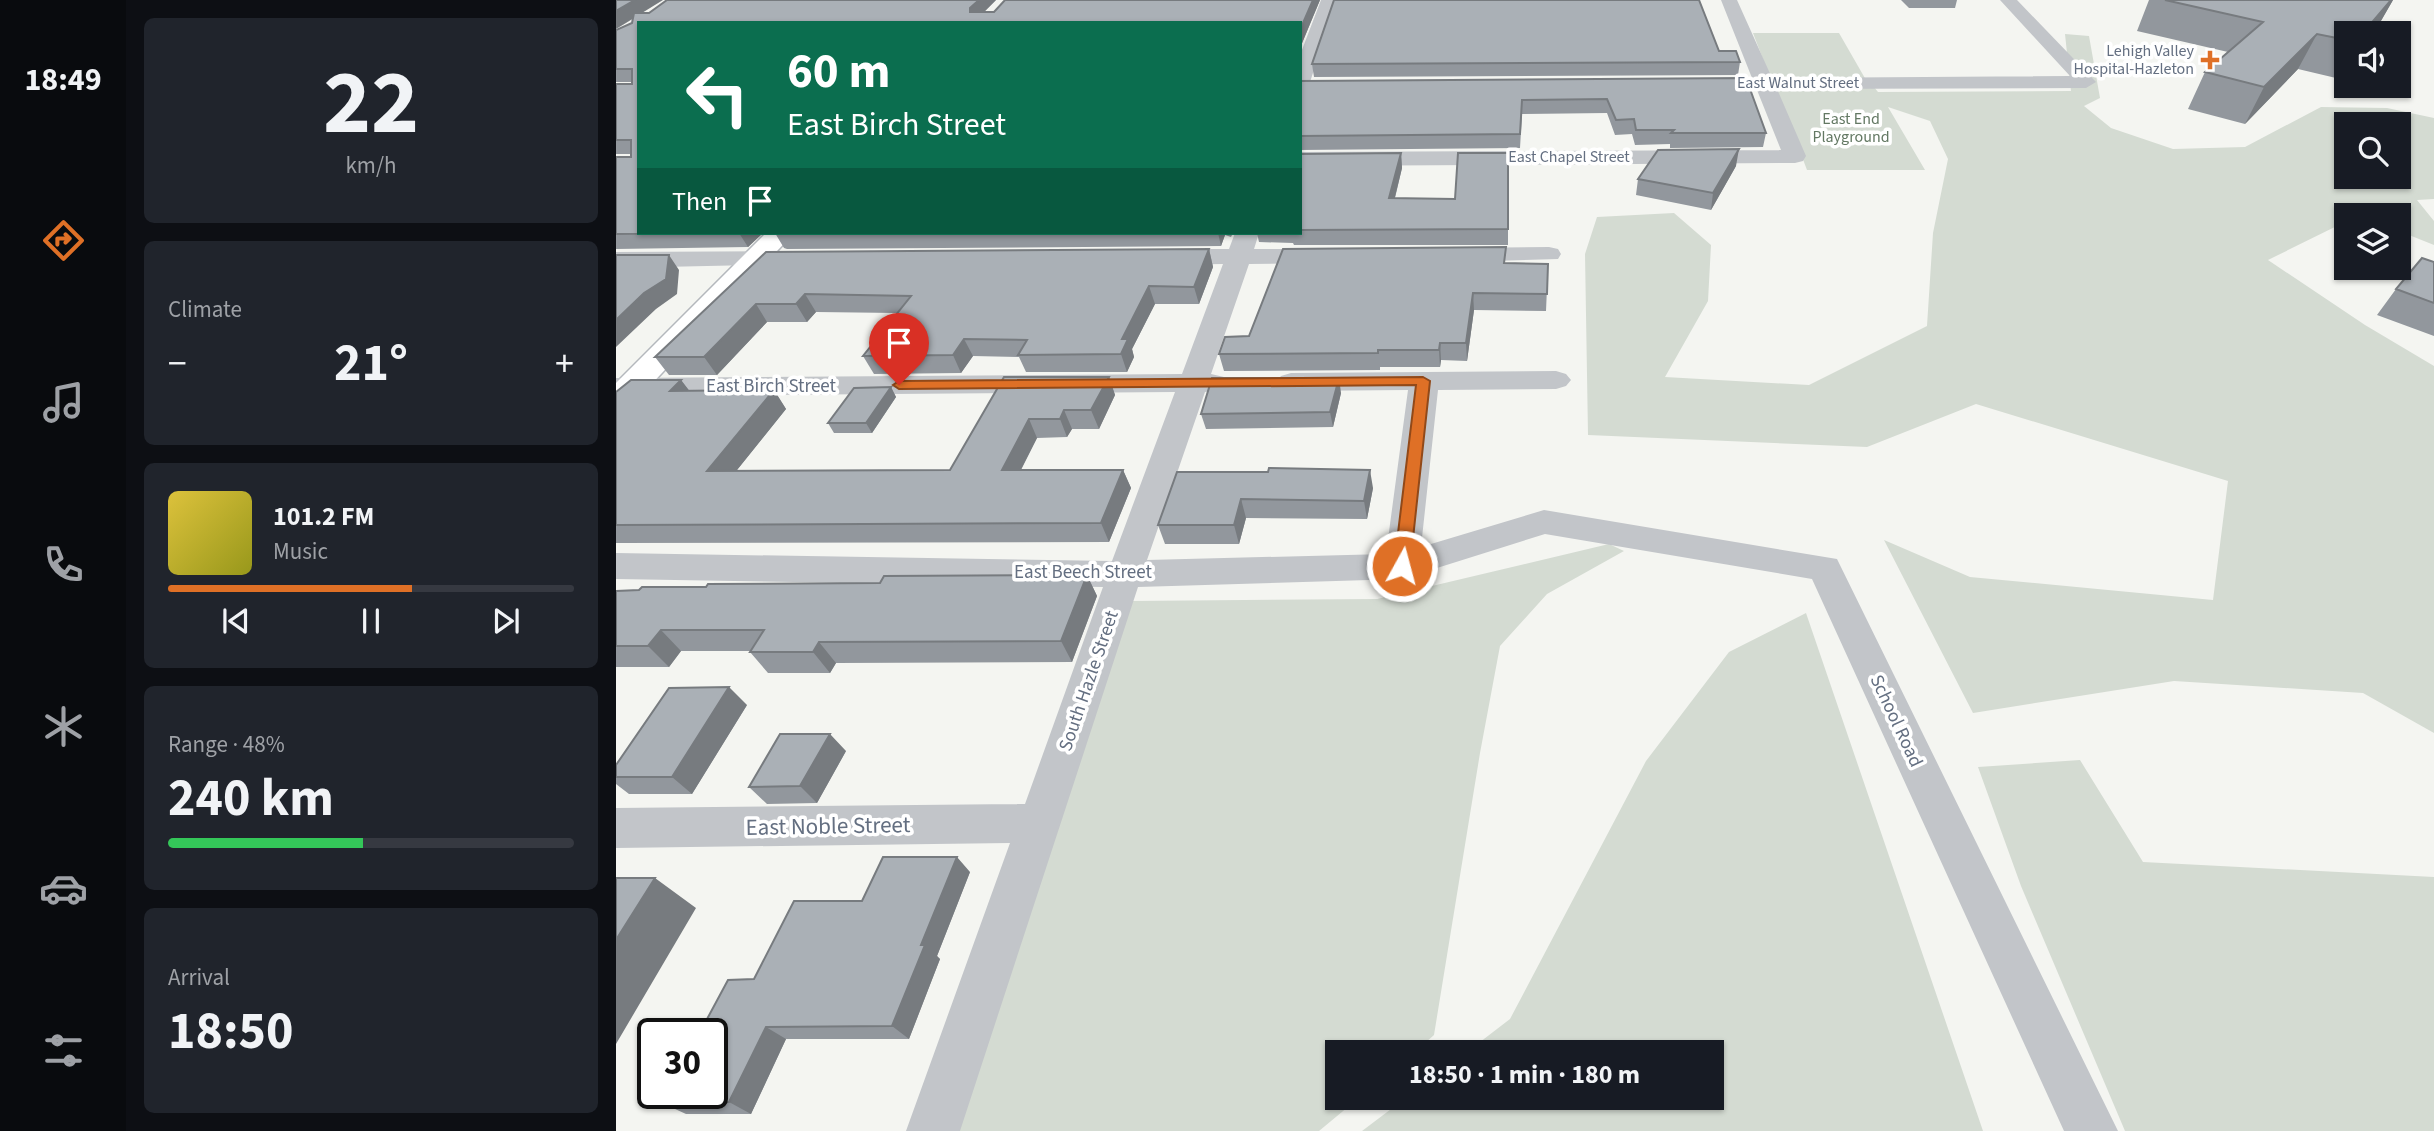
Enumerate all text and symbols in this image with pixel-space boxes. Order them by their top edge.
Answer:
map controls [2334,21,2411,280]
button: sound [2334,21,2411,98]
text: 60 m [787,37,891,107]
text: 22 [323,39,419,168]
place label: Lehigh Valley Hospital-Hazleton [2073,40,2195,80]
icon: left [672,49,763,140]
marker: Lehigh Valley Hospital-Hazleton [2200,50,2220,70]
text: 18:49 [24,57,102,103]
street label: East Walnut Street [1737,72,1860,94]
text: East Birch Street [787,102,1006,148]
park label: East End Playground [1812,108,1890,148]
button: search [2334,112,2411,189]
street label: East Chapel Street [1508,146,1630,168]
text: km/h [345,149,397,182]
icon: arrive [741,182,779,220]
text: Then [672,183,727,220]
button: layers [2334,203,2411,280]
icon: directions [39,216,88,265]
text: Climate [168,293,242,326]
pin [869,313,929,385]
icon: arrive [880,324,918,362]
text: 21° [334,327,408,401]
text: − [168,337,187,391]
text: + [555,337,574,391]
street label: East Birch Street [706,373,837,400]
icon: music [39,378,88,427]
text: 101.2 FM [273,498,374,535]
position arrow [1365,529,1439,603]
text: Music [273,535,328,568]
icon: phone [39,540,88,589]
street label: East Beech Street [1014,559,1152,586]
icon: previous [217,602,255,640]
icon: pause [352,602,390,640]
icon: next [487,602,525,640]
street label: South Hazle Street [1052,607,1126,755]
street label: School Road [1863,670,1929,772]
icon: climate [39,702,88,751]
text: Range · 48% [168,728,285,761]
text: 240 km [168,762,334,836]
street label: East Noble Street [745,808,911,844]
icon: car [39,864,88,913]
text: Arrival [168,961,230,994]
text: 18:50 [168,995,293,1069]
speed limit sign: 30 [637,1018,728,1109]
icon: filters [39,1026,88,1075]
text: 18:50 · 1 min · 180 m [1409,1056,1640,1093]

